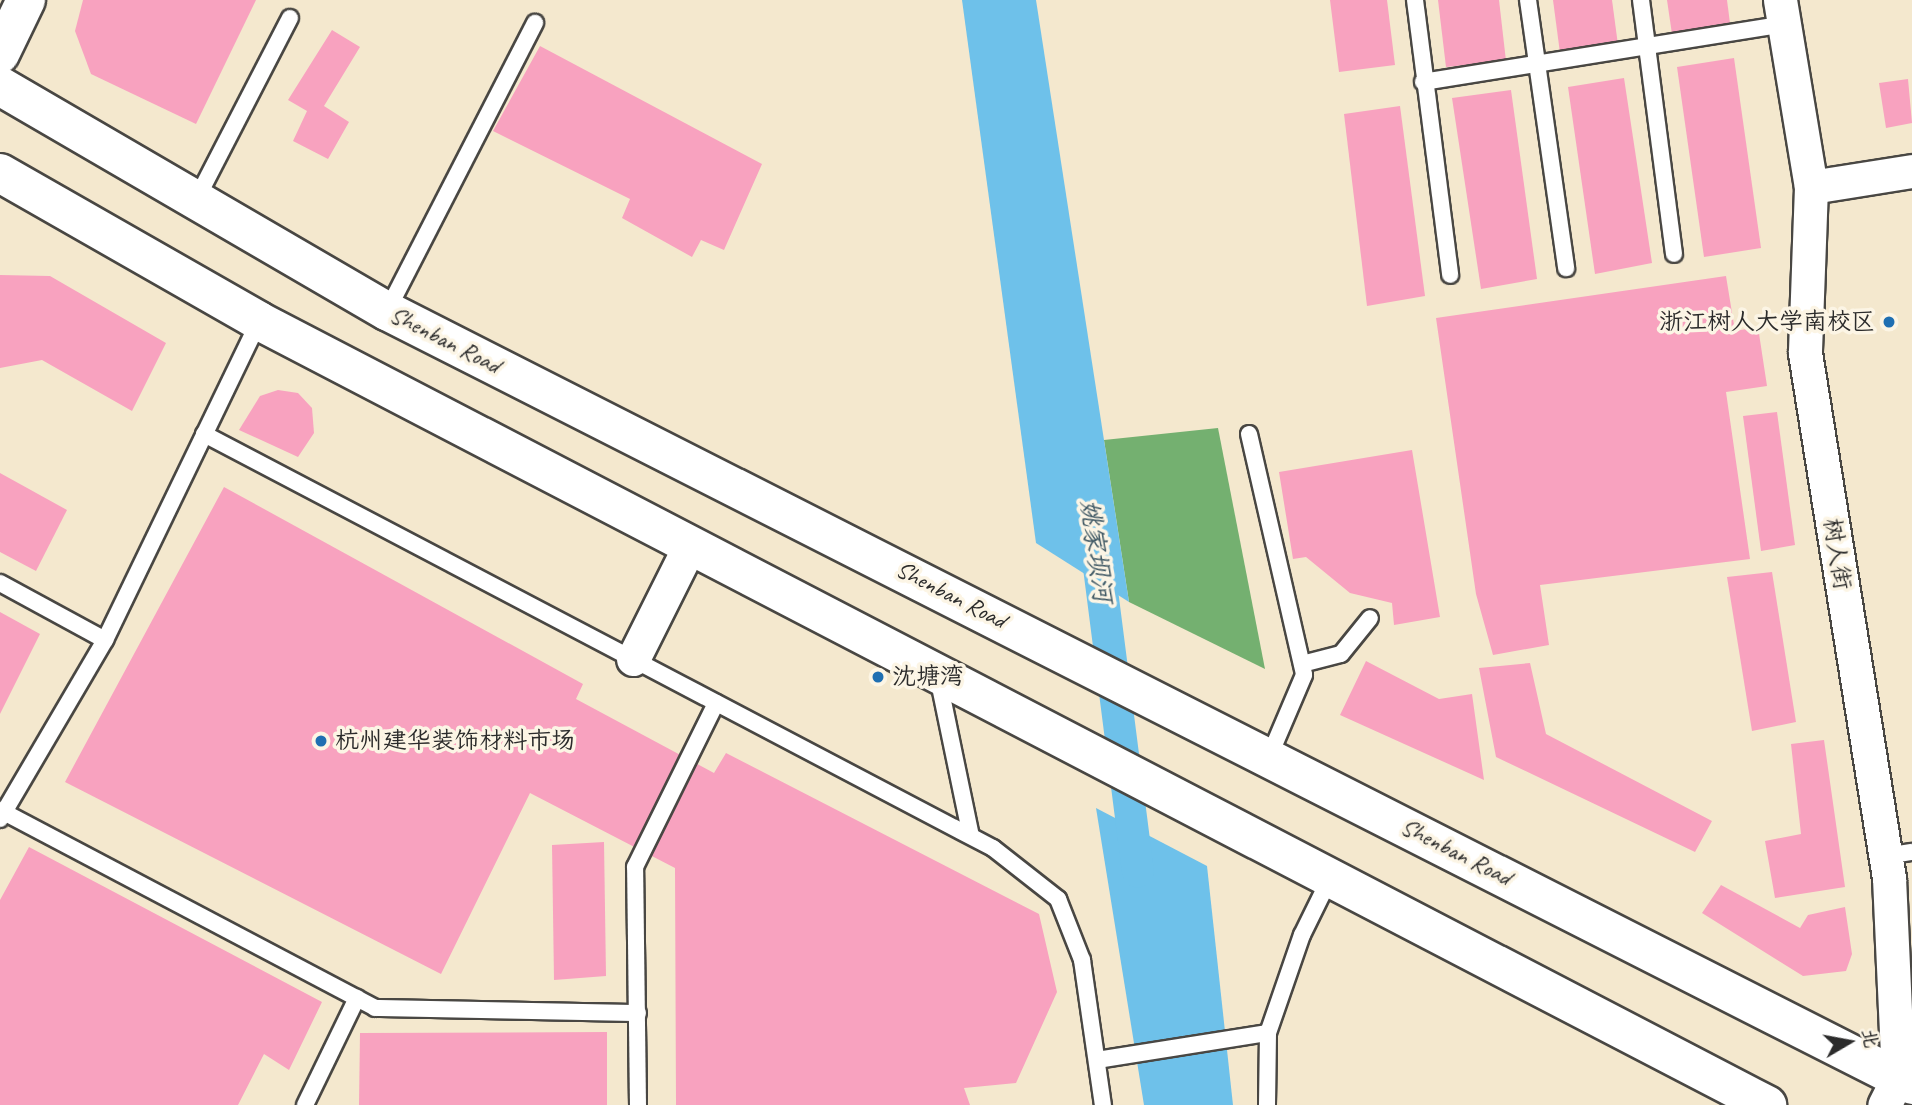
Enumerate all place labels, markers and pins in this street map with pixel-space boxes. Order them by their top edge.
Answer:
place label: 浙江树人大学南校区 [1659,308,1875,336]
marker: 浙江树人大学南校区 [1881,314,1897,330]
place label: 沈塘湾 [892,663,964,691]
marker: 沈塘湾 [870,669,886,685]
place label: 杭州建华装饰材料市场 [335,727,575,755]
marker: 杭州建华装饰材料市场 [313,733,329,749]

